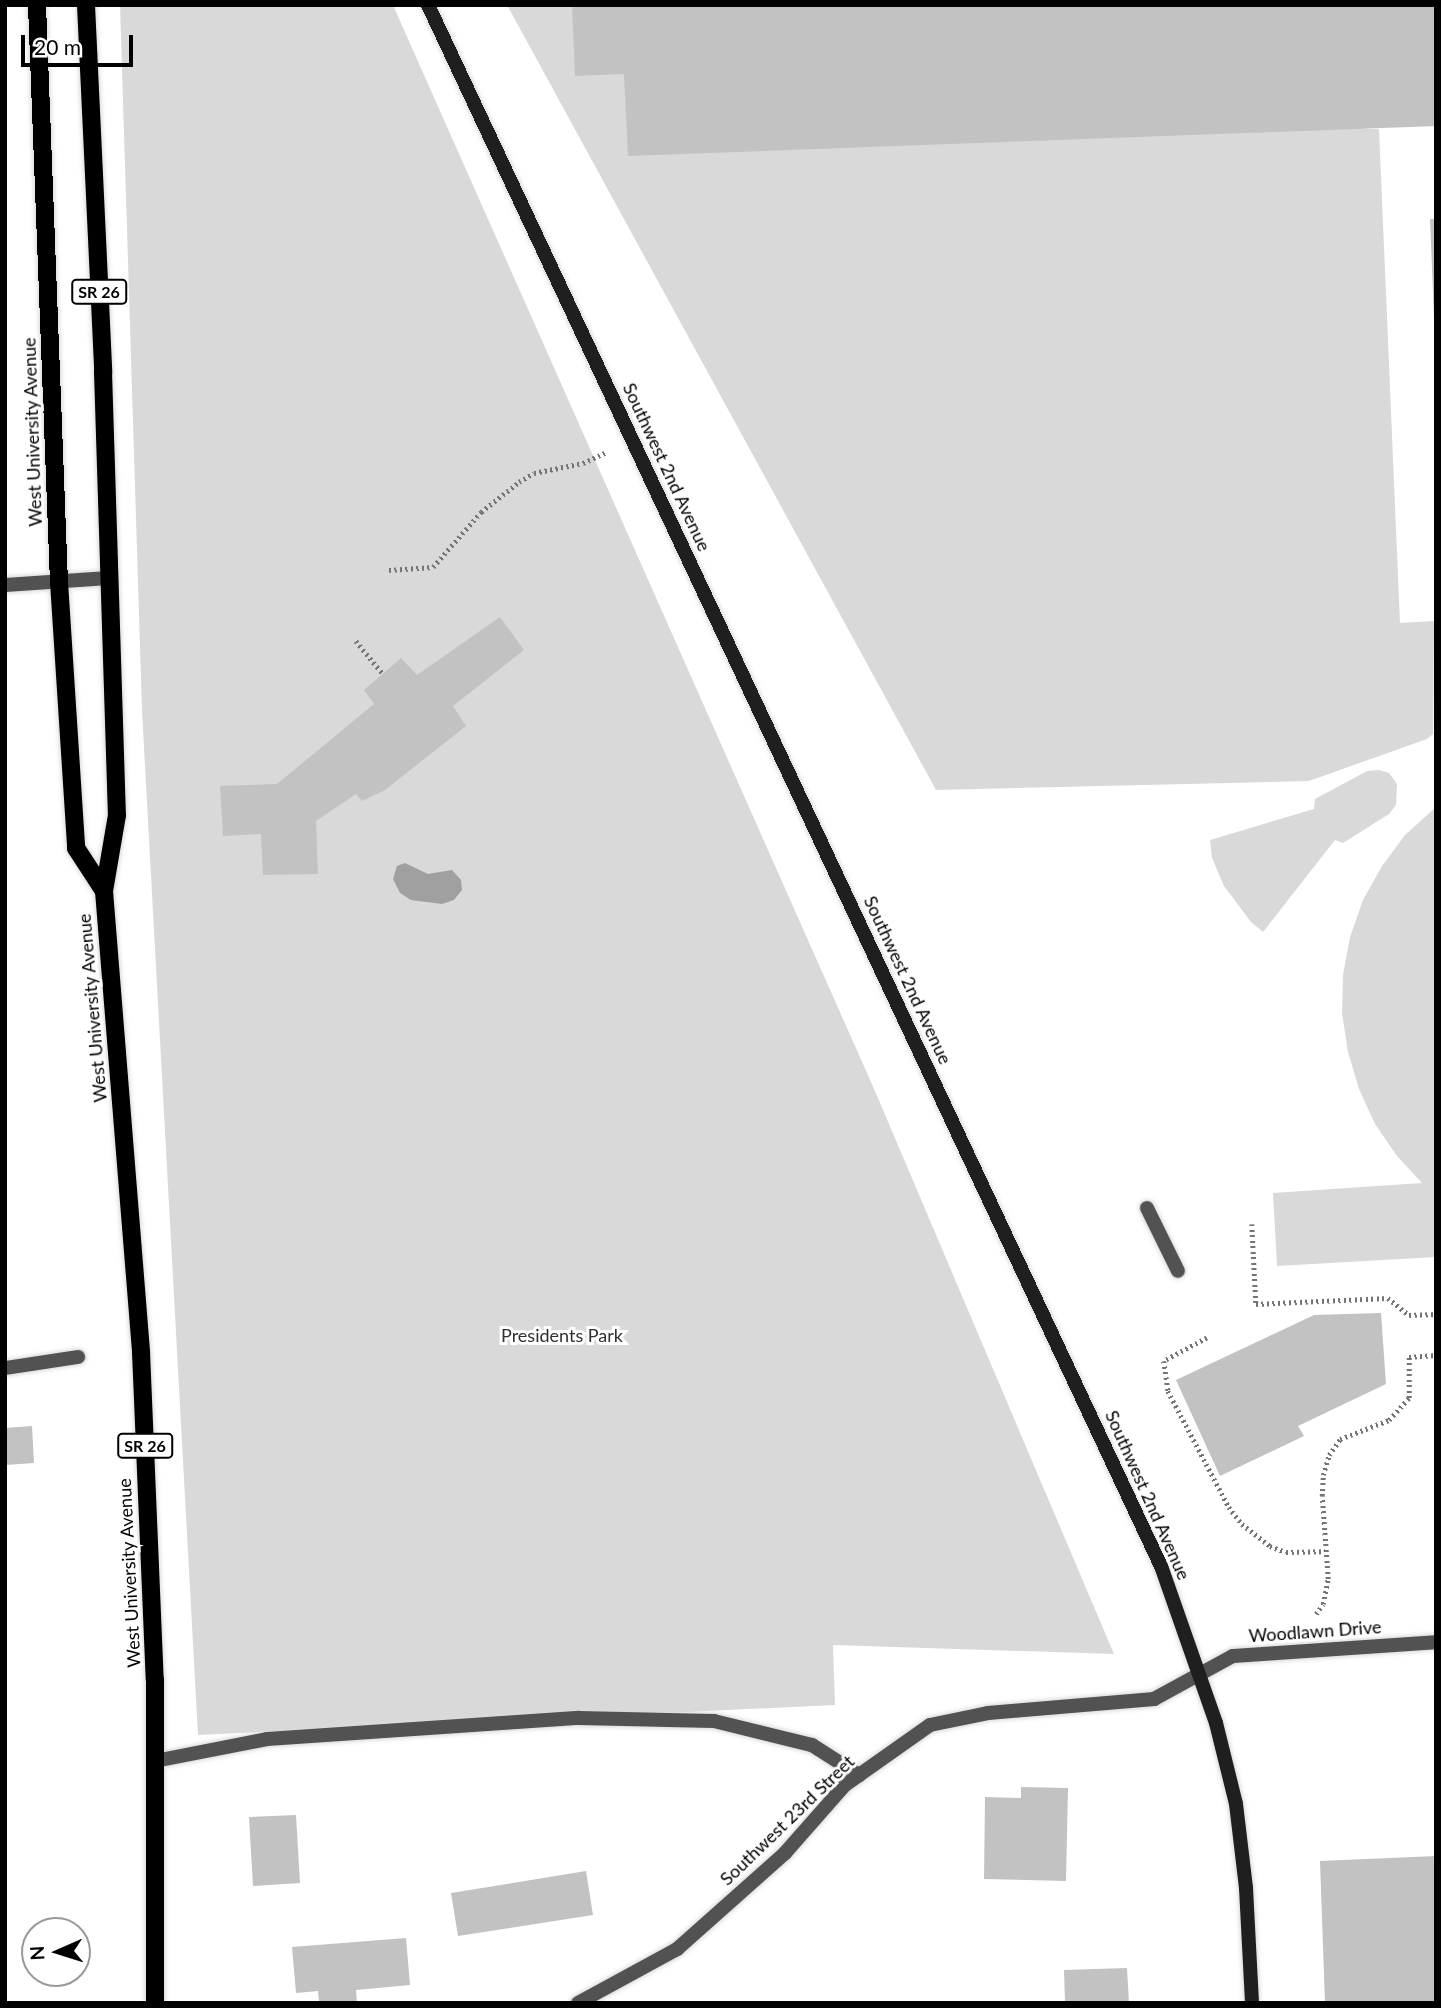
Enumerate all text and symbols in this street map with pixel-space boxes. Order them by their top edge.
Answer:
scale bar [24,21,136,65]
text: 20 m [34,34,81,59]
road number: SR 26 [71,280,127,304]
street label: West University Avenue [18,336,46,528]
street label: Southwest 2nd Avenue [618,379,716,555]
street label: Southwest 2nd Avenue [859,892,957,1068]
street label: West University Avenue [73,912,111,1104]
park label: Presidents Park [501,1324,623,1346]
street label: Southwest 2nd Avenue [1101,1407,1195,1583]
road number: SR 26 [117,1434,173,1458]
street label: West University Avenue [113,1477,145,1669]
street label: Woodlawn Drive [1248,1616,1382,1646]
street label: Southwest 23rd Street [715,1750,859,1890]
north arrow [21,1917,91,1987]
text: N [25,1945,48,1961]

